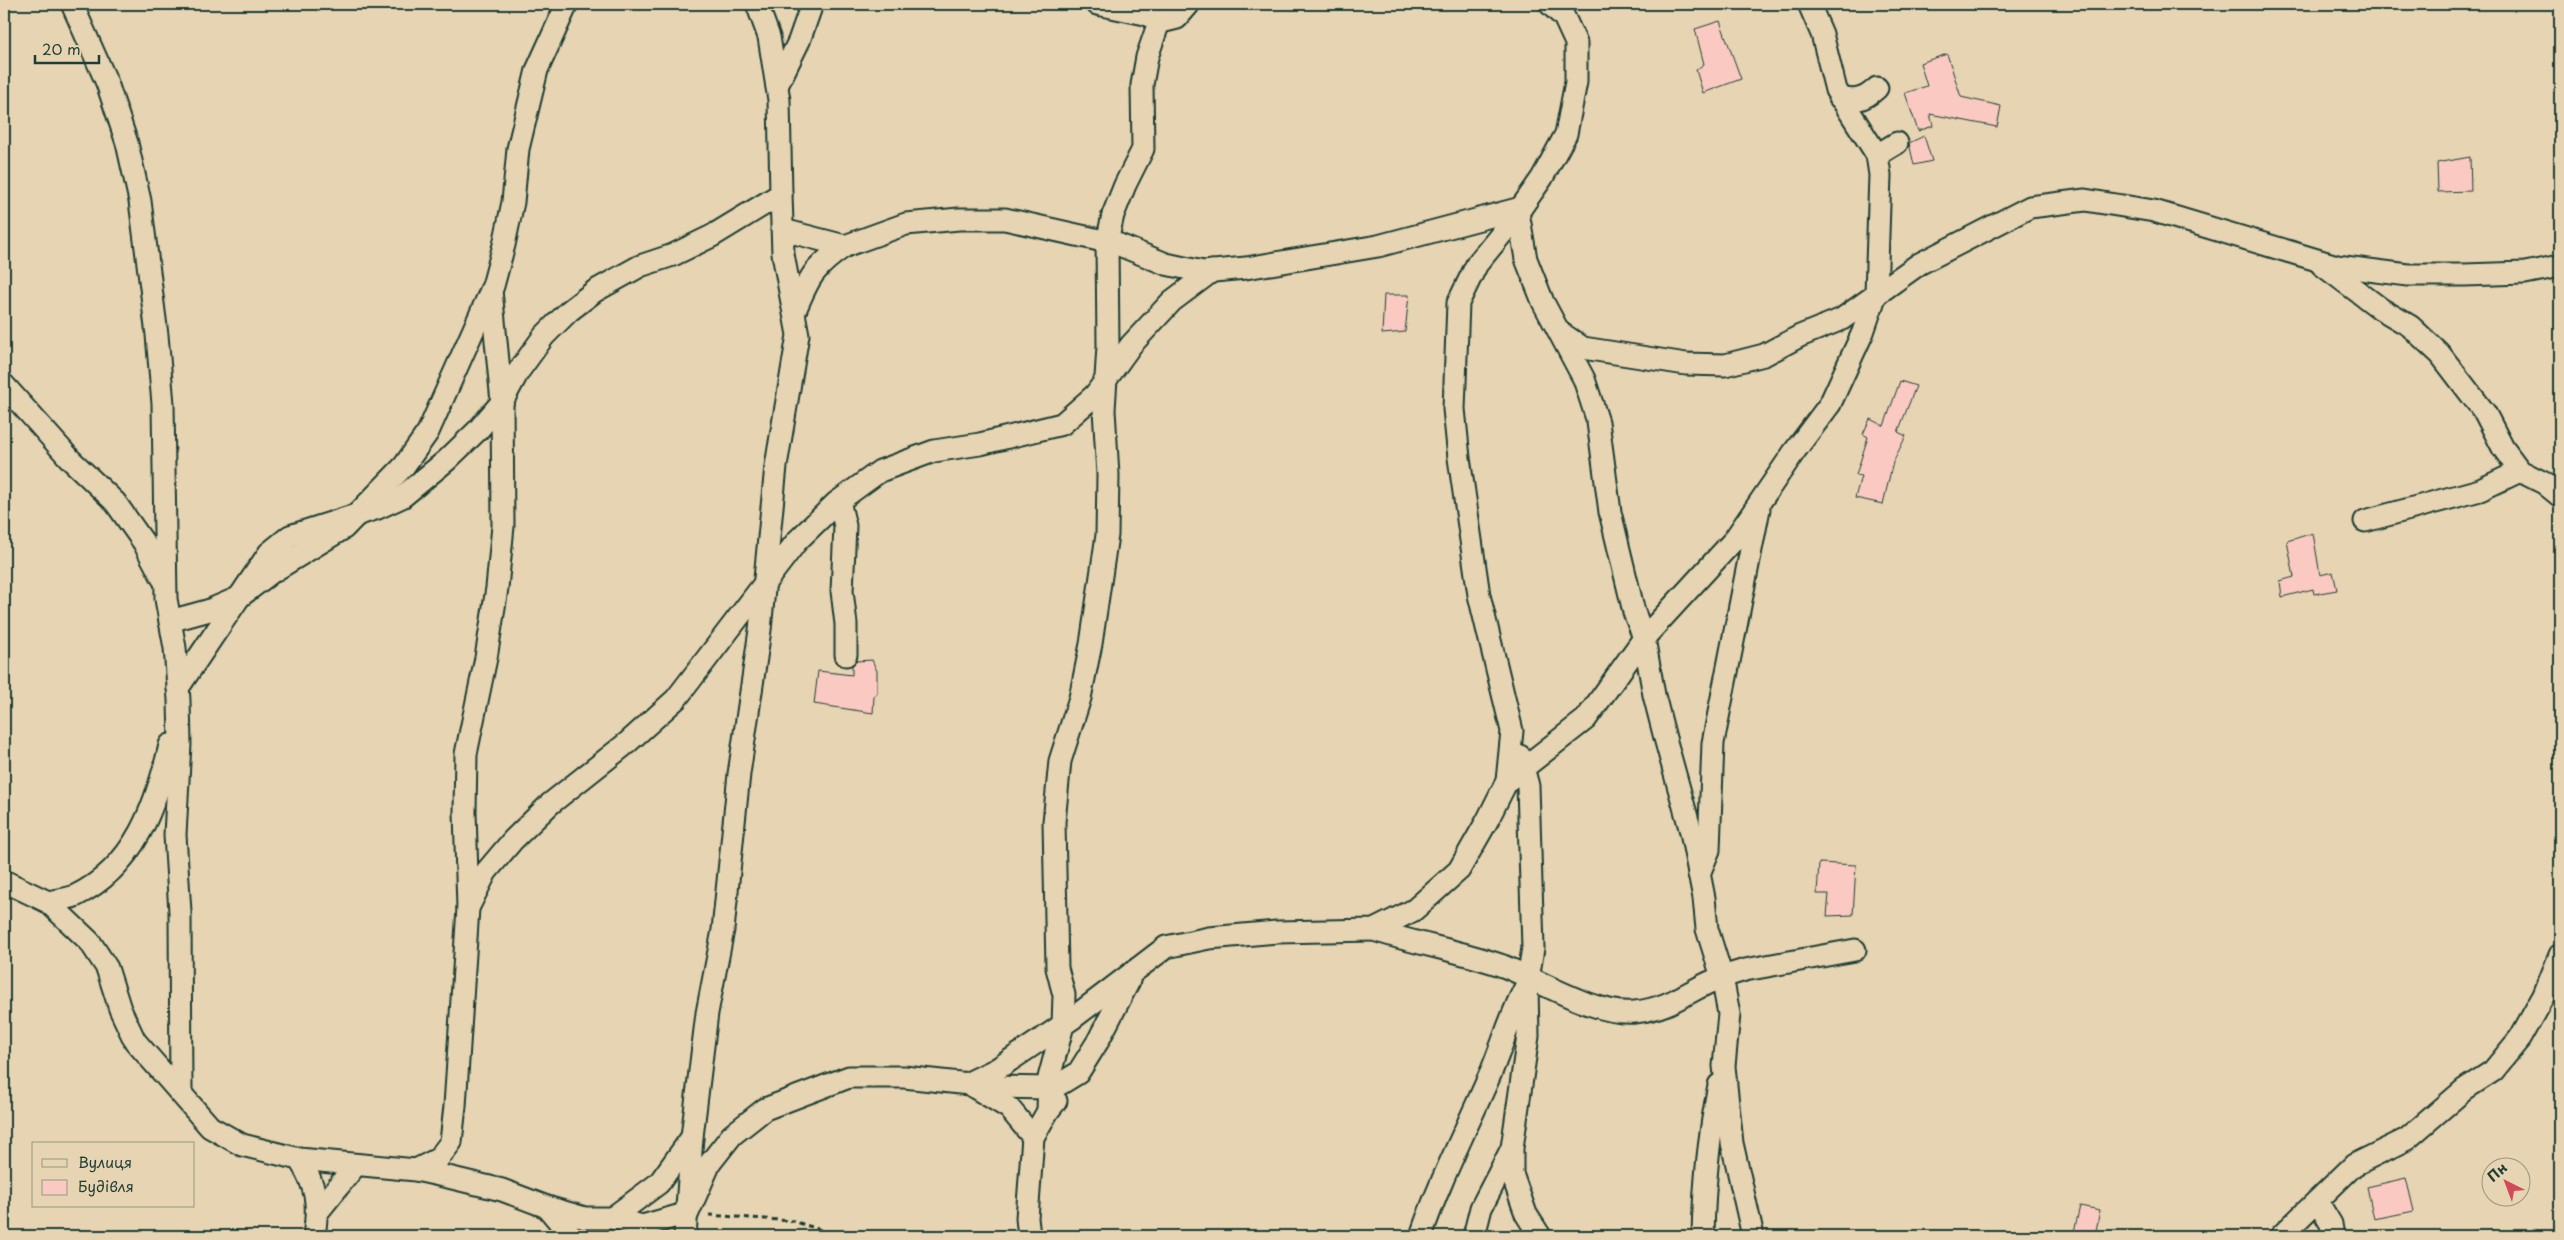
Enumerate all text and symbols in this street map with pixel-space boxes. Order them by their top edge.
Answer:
scale bar [35,32,99,64]
text: 20 m [42,37,81,60]
legend [32,1142,195,1208]
text: Вулиця [78,1150,132,1173]
text: Пн [2482,1157,2512,1187]
north arrow [2482,1158,2532,1208]
text: Будівля [78,1174,134,1197]

